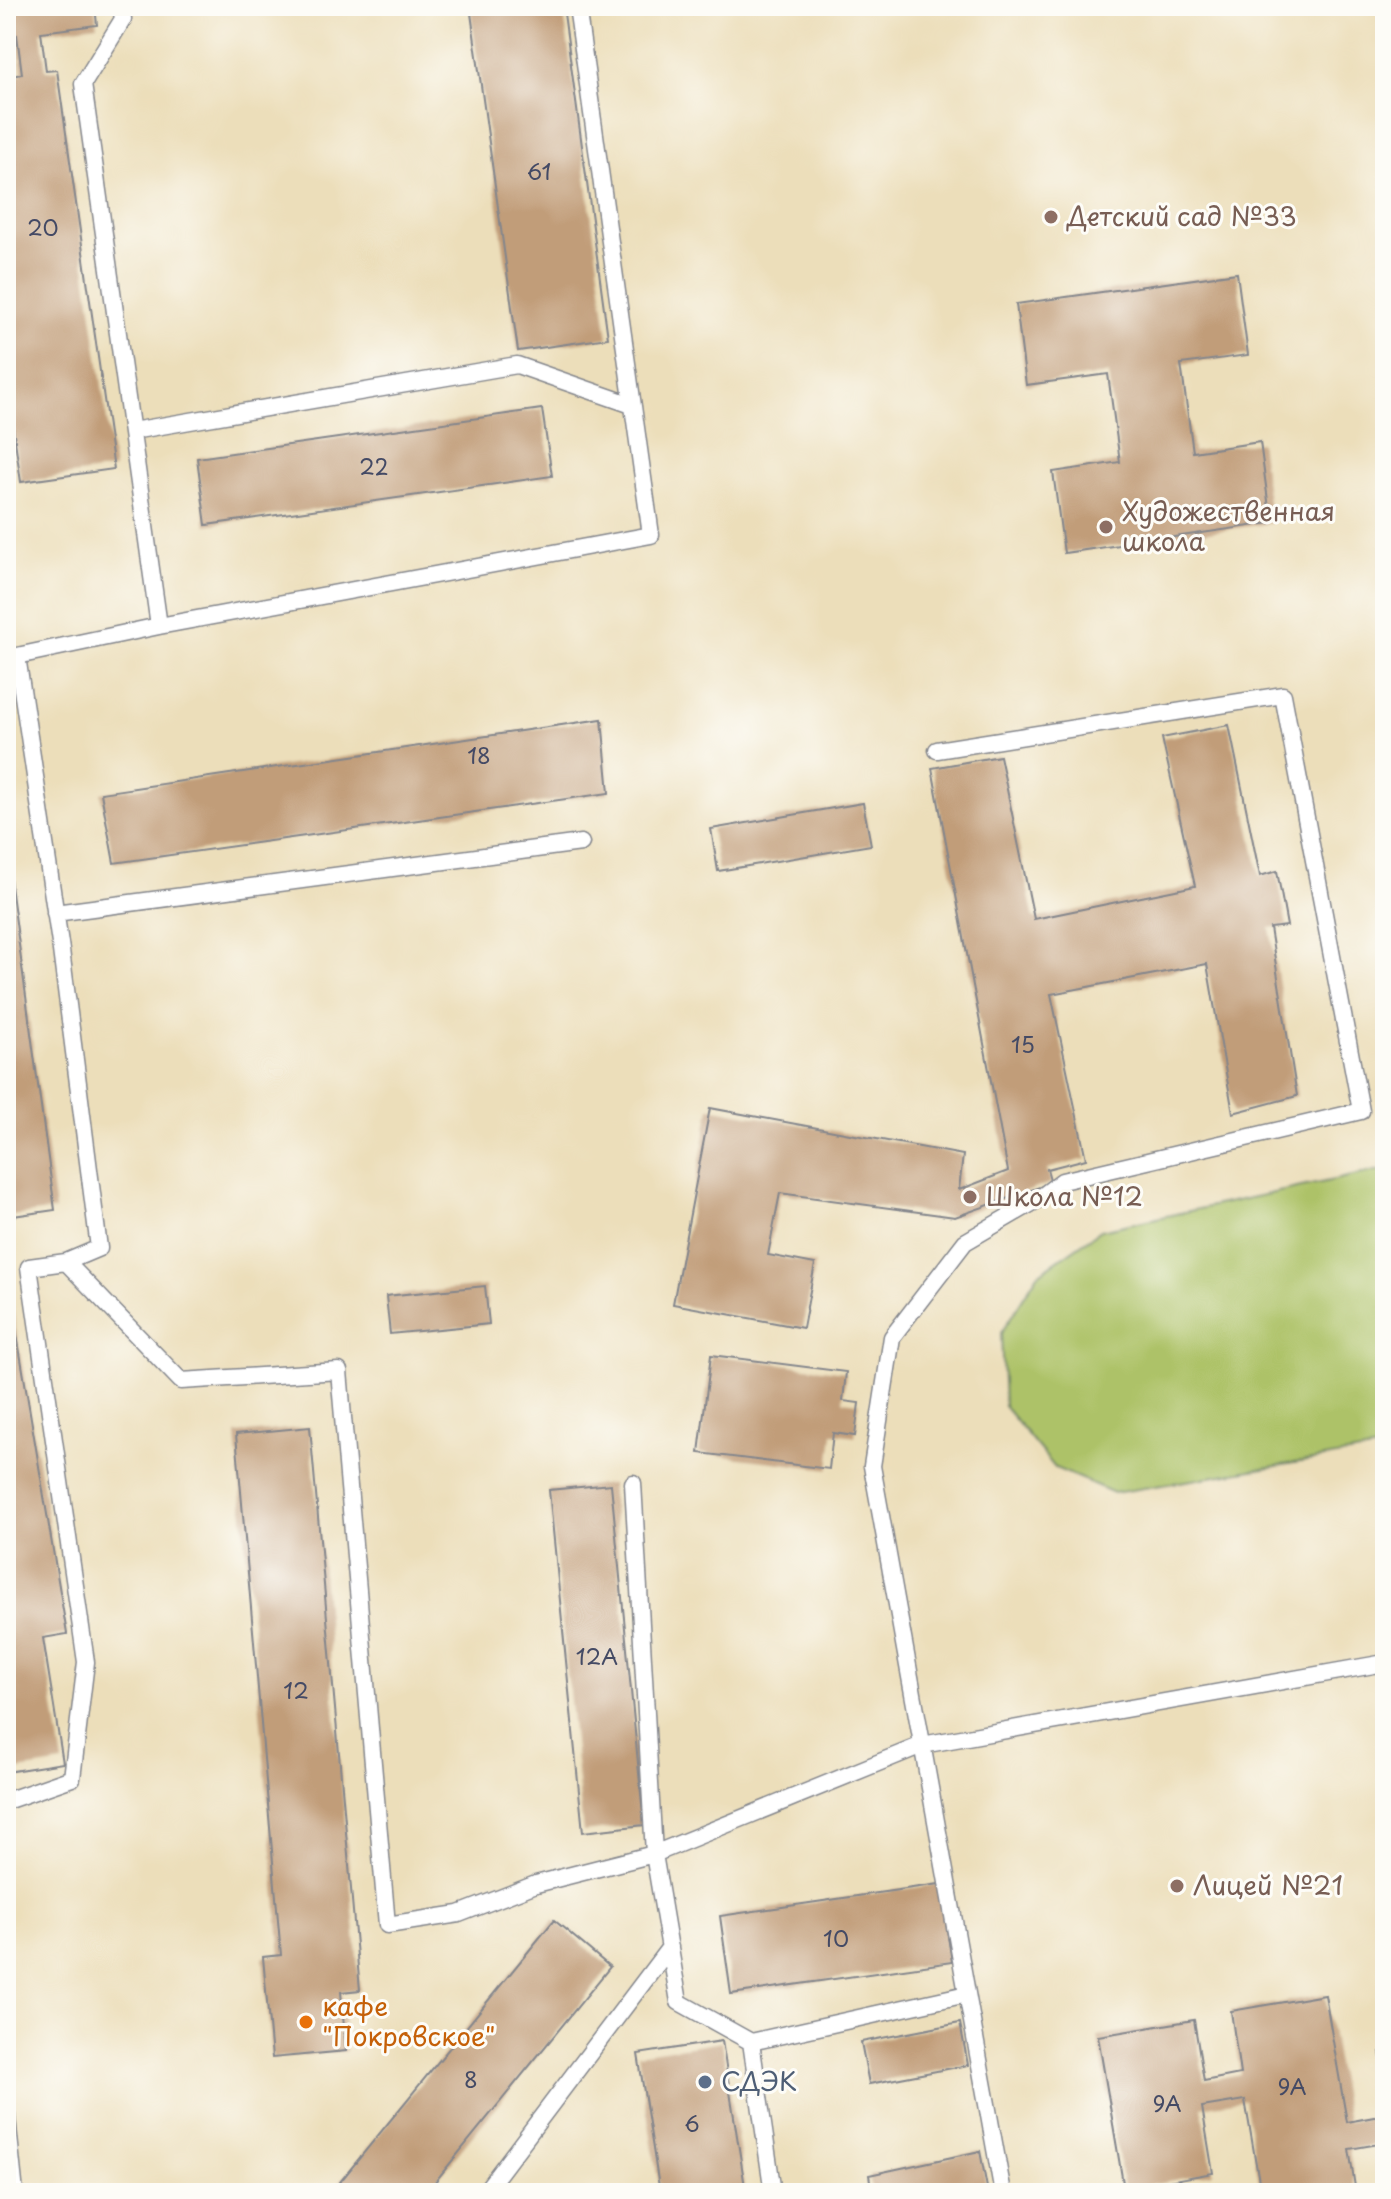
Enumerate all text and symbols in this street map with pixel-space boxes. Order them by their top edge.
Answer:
house number: 61 [527,154,551,187]
place label: Детский сад №33 [1066,196,1297,235]
marker: Детский сад №33 [1042,208,1060,226]
house number: 20 [27,210,59,243]
house number: 22 [359,449,389,482]
place label: Художественная школа [1122,491,1335,560]
marker: Художественная школа [1097,518,1115,536]
house number: 18 [467,738,491,771]
house number: 15 [1011,1027,1035,1060]
place label: Школа №12 [986,1176,1143,1215]
marker: Школа №12 [961,1188,979,1206]
house number: 12А [576,1639,618,1672]
house number: 12 [283,1673,309,1706]
place label: Лицей №21 [1193,1865,1343,1904]
marker: Лицей №21 [1168,1877,1186,1895]
house number: 10 [823,1921,849,1954]
place label: кафе "Покровское" [322,1986,495,2055]
marker: кафе "Покровское" [297,2013,315,2031]
place label: СДЭК [721,2061,797,2100]
house number: 8 [464,2062,478,2095]
house number: 9А [1277,2069,1307,2102]
marker: СДЭК [696,2073,714,2091]
house number: 9А [1152,2086,1182,2119]
house number: 6 [684,2106,700,2139]

